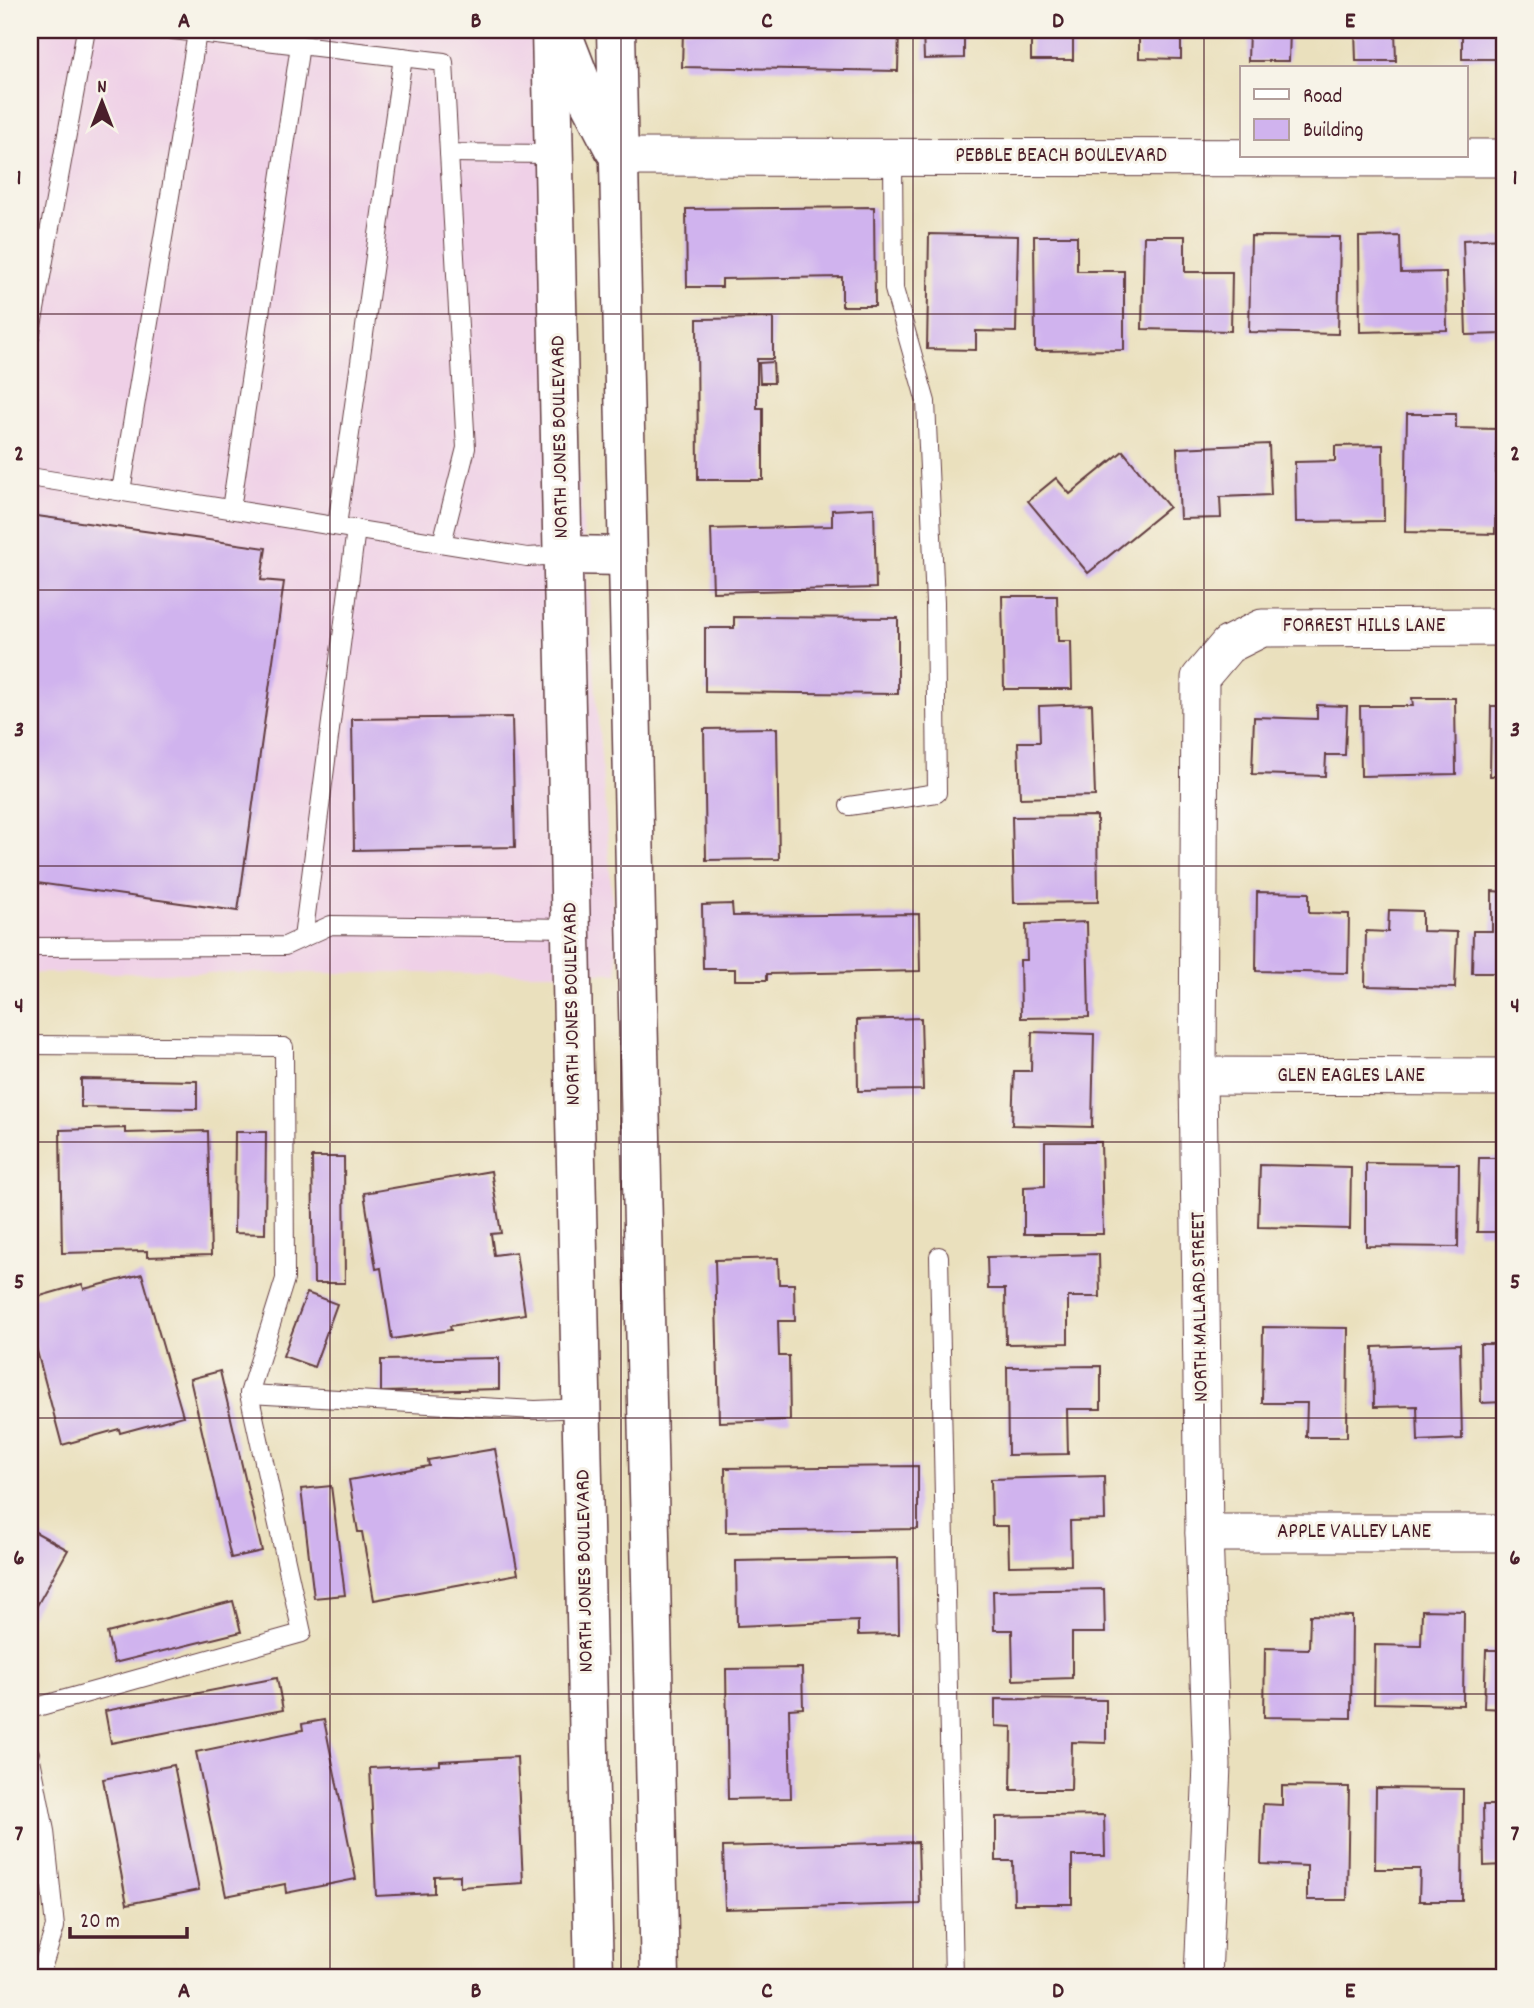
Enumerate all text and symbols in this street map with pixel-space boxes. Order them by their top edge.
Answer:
text: A [178,6,190,39]
text: B [471,6,482,39]
text: C [761,6,773,39]
text: D [1052,6,1064,39]
text: E [1345,6,1356,39]
north arrow [66,66,136,136]
legend [1240,66,1468,158]
text: N [97,75,107,102]
text: Road [1303,83,1342,113]
text: Building [1303,117,1363,147]
street label: PEBBLE BEACH BOULEVARD [955,142,1167,172]
text: 1 [16,163,22,196]
text: 1 [1512,163,1518,196]
street label: NORTH JONES BOULEVARD [544,335,578,539]
text: 2 [14,439,24,472]
text: 2 [1510,439,1520,472]
street label: FORREST HILLS LANE [1283,612,1446,642]
text: 3 [14,715,24,748]
text: 3 [1510,715,1520,748]
street label: NORTH JONES BOULEVARD [556,902,590,1106]
text: 4 [14,991,24,1024]
text: 4 [1510,991,1520,1024]
street label: GLEN EAGLES LANE [1277,1062,1425,1092]
street label: NORTH MALLARD STREET [1184,1211,1218,1402]
text: 5 [14,1267,24,1300]
text: 5 [1510,1267,1520,1300]
street label: NORTH JONES BOULEVARD [569,1469,603,1673]
street label: APPLE VALLEY LANE [1277,1518,1432,1548]
text: 6 [13,1543,25,1576]
text: 6 [1509,1543,1521,1576]
text: 7 [15,1819,24,1852]
text: 7 [1511,1819,1520,1852]
scale bar [70,1896,187,1940]
text: 20 m [80,1908,120,1938]
text: A [178,1976,190,2008]
text: B [471,1976,482,2008]
text: C [761,1976,773,2008]
text: D [1052,1976,1064,2008]
text: E [1345,1976,1356,2008]

